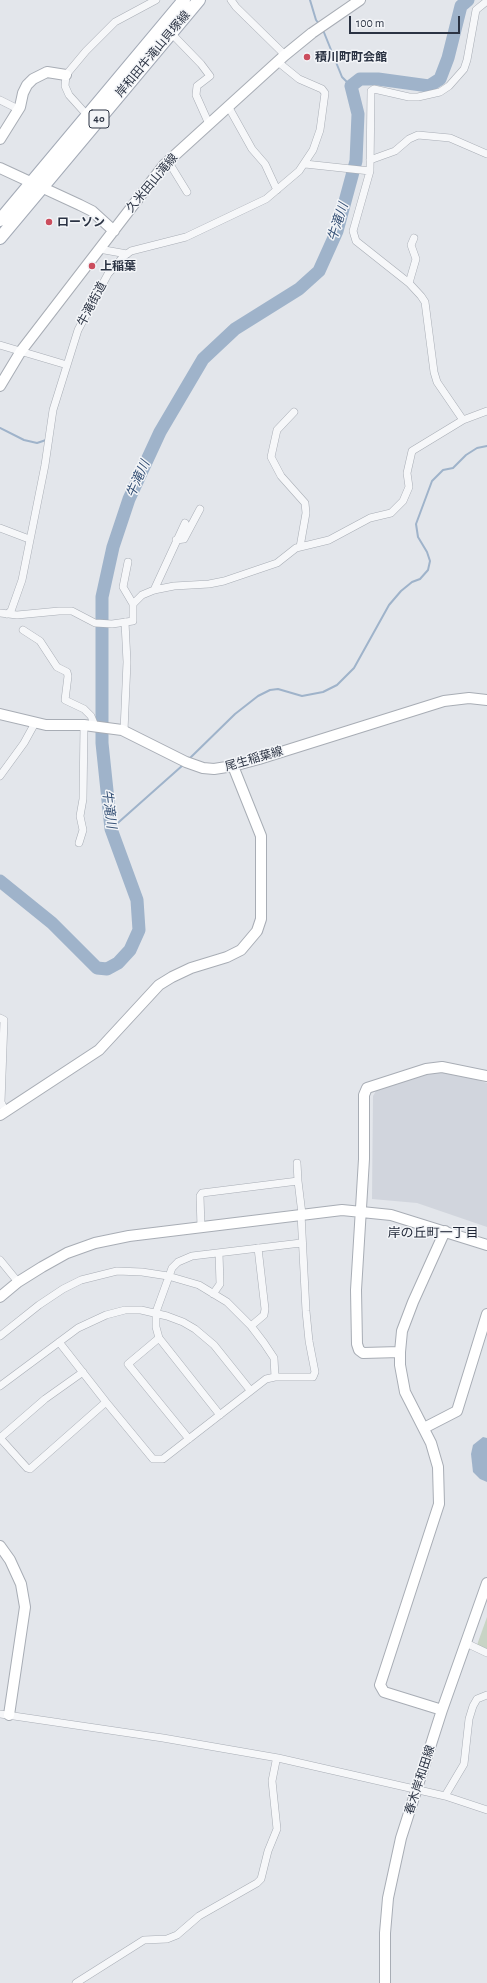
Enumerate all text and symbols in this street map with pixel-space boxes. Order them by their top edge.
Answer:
street label: 岸和田牛滝山貝塚線 [113,8,193,100]
scale bar [351,8,462,34]
text: 100 m [356,17,384,29]
place label: 積川町町会館 [315,50,387,64]
marker: 積川町町会館 [302,52,312,62]
road number: 40 [89,110,109,128]
street label: 久米田山滝線 [123,151,181,215]
water label: 牛滝川 [325,201,351,243]
place label: ローソン [57,215,105,229]
marker: ローソン [44,217,54,227]
place label: 上稲葉 [100,259,136,273]
marker: 上稲葉 [87,261,97,271]
street label: 牛滝街道 [74,279,110,329]
water label: 牛滝川 [123,458,153,500]
street label: 尾生稲葉線 [223,744,285,774]
water label: 牛滝川 [99,789,119,829]
district label: 岸の丘町一丁目 [388,1225,478,1241]
street label: 春木岸和田線 [402,1744,438,1816]

